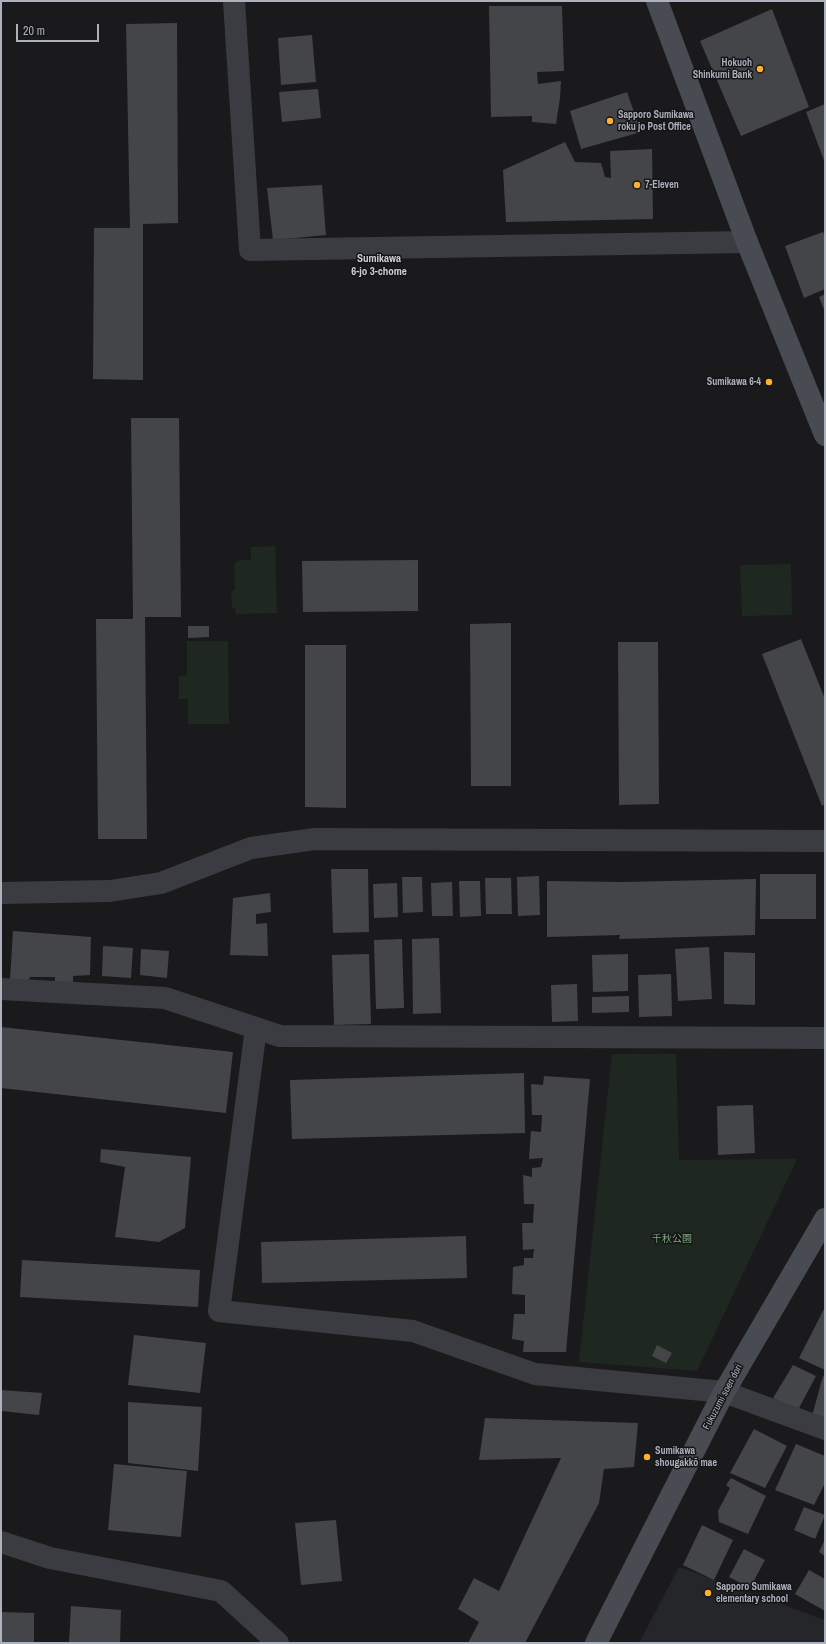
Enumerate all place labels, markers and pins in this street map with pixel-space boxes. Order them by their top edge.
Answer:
place label: Hokuoh Shinkumi Bank [693,57,752,80]
marker: Hokuoh Shinkumi Bank [755,64,765,74]
place label: Sapporo Sumikawa roku jo Post Office [618,109,694,132]
marker: Sapporo Sumikawa roku jo Post Office [605,116,615,126]
place label: 7-Eleven [645,179,679,191]
marker: 7-Eleven [632,180,642,190]
place label: Sumikawa 6-4 [707,376,761,388]
marker: Sumikawa 6-4 [764,377,774,387]
place label: Sumikawa shougakkō mae [655,1445,717,1468]
marker: Sumikawa shougakkō mae [642,1452,652,1462]
place label: Sapporo Sumikawa elementary school [716,1581,792,1604]
marker: Sapporo Sumikawa elementary school [703,1588,713,1598]

